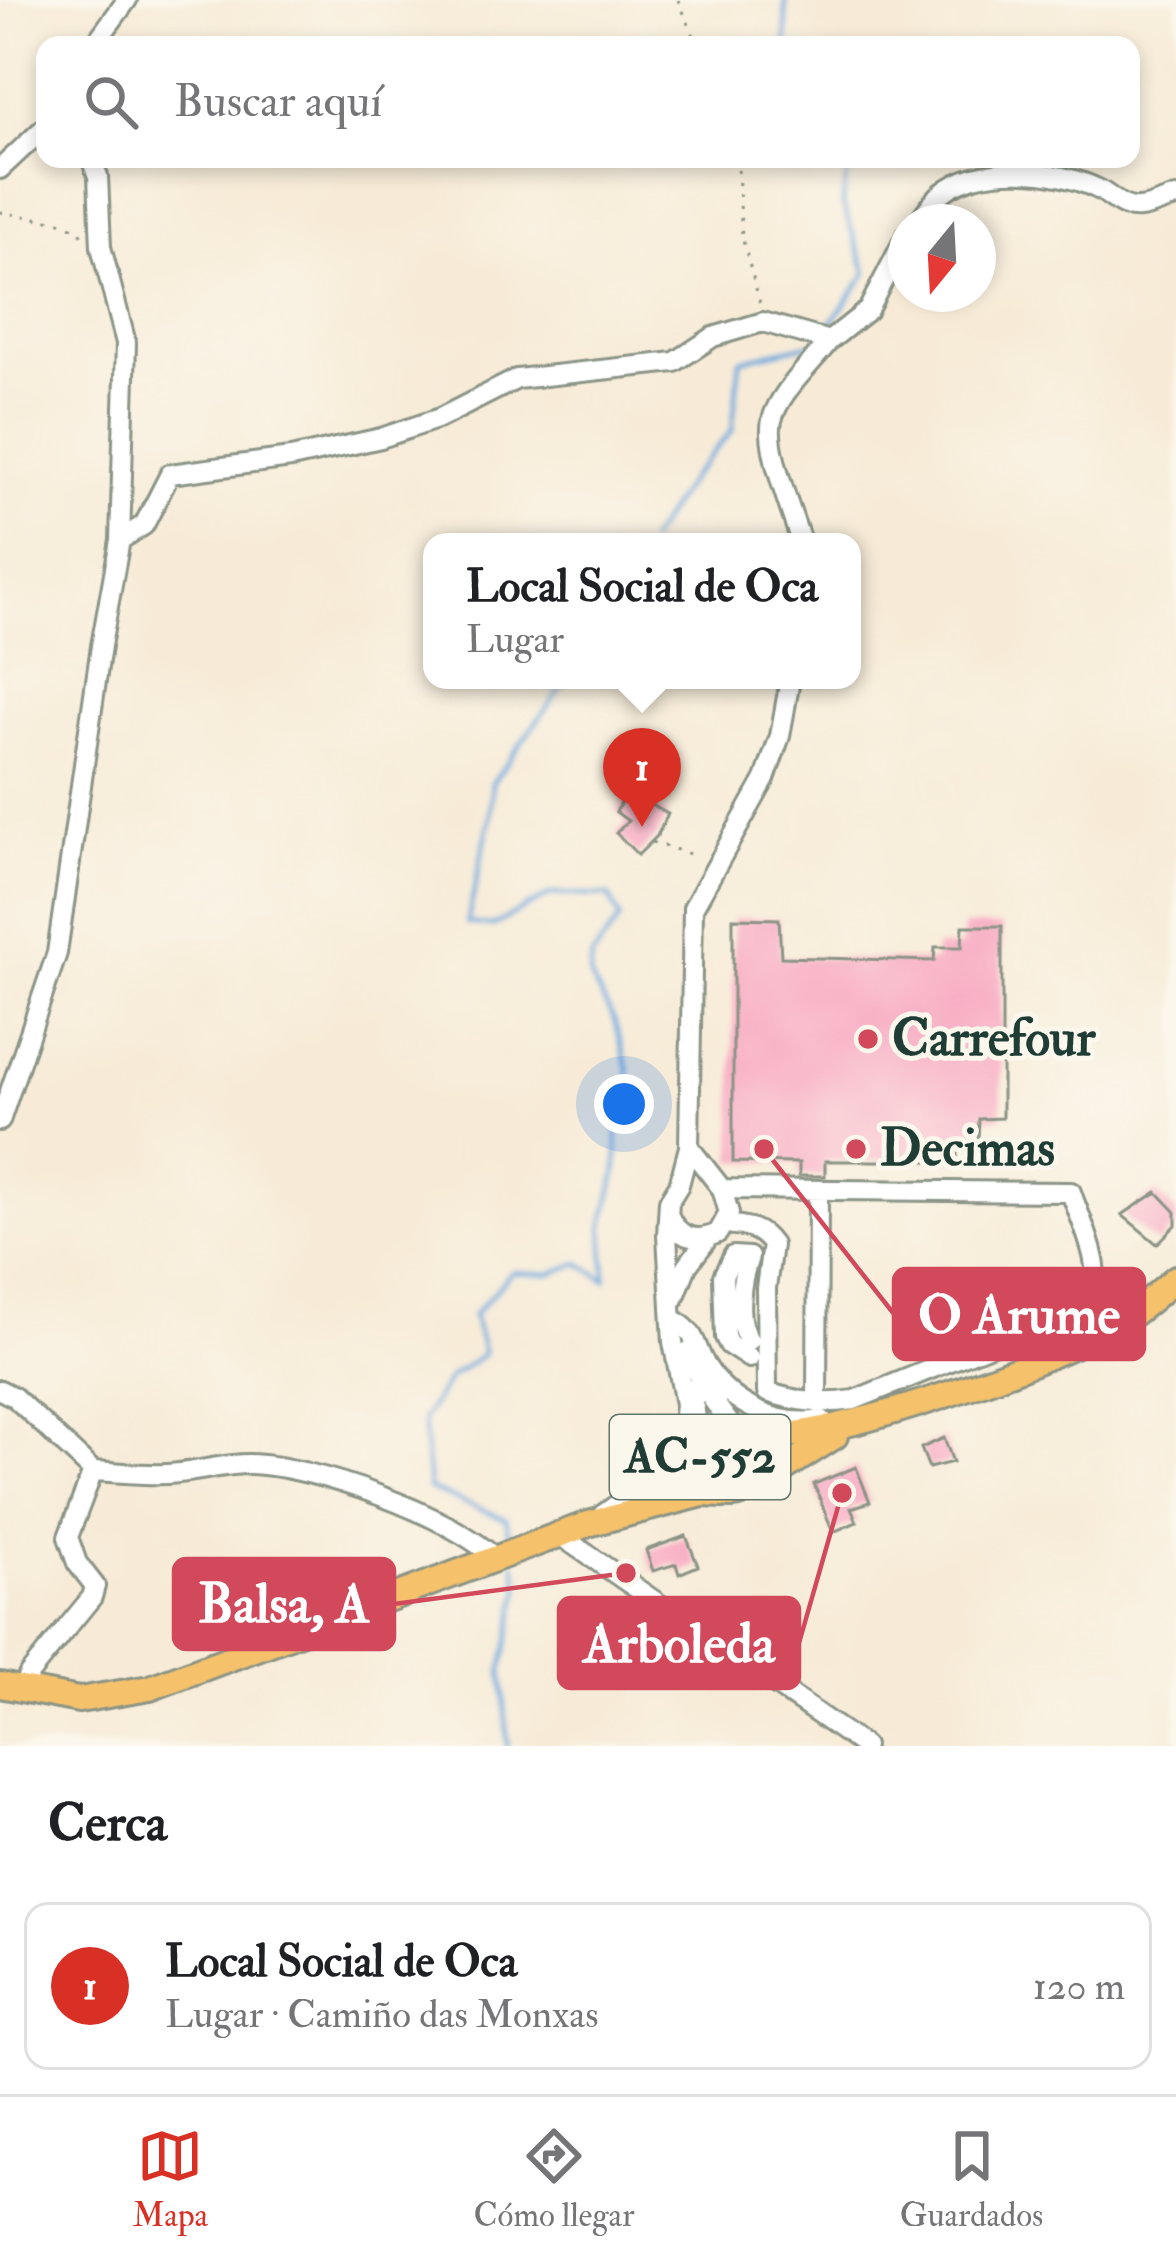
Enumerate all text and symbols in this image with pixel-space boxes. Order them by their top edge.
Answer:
search box [36,36,1140,168]
icon: search [78,69,144,135]
text: Buscar aquí [174,74,382,130]
north arrow [888,204,996,312]
popup [423,533,861,689]
text: Local Social de Oca [466,559,818,615]
text: Lugar [466,615,564,664]
pin: 1 [603,728,681,827]
place label: Carrefour [892,1007,1096,1071]
marker: Carrefour [855,1026,881,1052]
your location [594,1074,654,1134]
place label: Decimas [880,1117,1055,1181]
marker: Decimas [843,1136,869,1162]
callout: O Arume [894,1269,1144,1359]
text: O Arume [918,1282,1120,1350]
road number: AC-552 [610,1415,790,1499]
callout: Balsa, A [174,1559,394,1649]
text: Balsa, A [198,1571,371,1639]
callout: Arboleda [559,1598,799,1688]
text: Arboleda [581,1611,777,1679]
text: Cerca [48,1792,167,1856]
text: Local Social de Oca [165,1934,517,1990]
text: 1 [83,1962,97,2011]
text: 120 m [1033,1962,1125,2011]
text: Lugar · Camiño das Monxas [165,1990,599,2039]
tab: Mapa [133,2123,208,2236]
tab: Cómo llegar [473,2123,634,2236]
tab: Guardados [900,2123,1043,2236]

